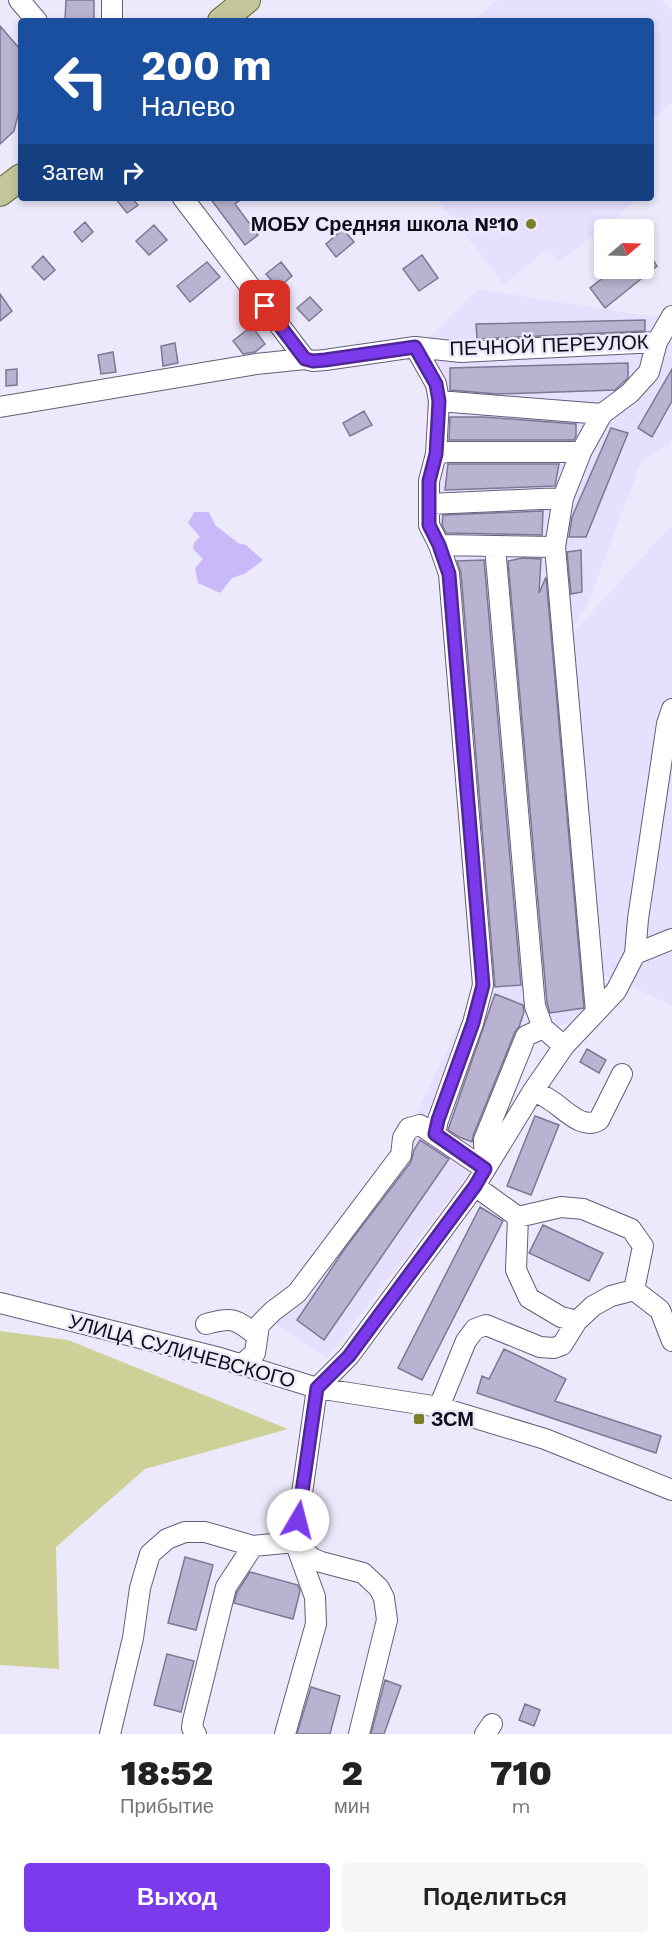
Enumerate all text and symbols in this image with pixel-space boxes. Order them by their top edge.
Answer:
text: 200 m [141,41,272,90]
icon: left [42,42,120,120]
text: Налево [141,91,235,123]
icon: right [116,156,149,189]
text: Затем [42,160,104,185]
place label: МОБУ Средняя школа №10 [251,212,519,236]
marker: МОБУ Средняя школа №10 [524,217,538,231]
north arrow [594,219,654,279]
map controls [594,219,654,279]
pin [239,280,290,331]
icon: arrive [248,289,281,322]
street label: ПЕЧНОЙ ПЕРЕУЛОК [449,330,649,360]
street label: УЛИЦА СУЛИЧЕВСКОГО [66,1309,298,1393]
place label: ЗСМ [431,1407,474,1431]
marker: ЗСМ [412,1412,426,1426]
position arrow [266,1488,330,1552]
text: 18:52 [121,1752,213,1794]
text: 2 [341,1752,363,1794]
text: 710 [490,1752,552,1794]
text: Прибытие [120,1794,214,1818]
text: мин [334,1794,370,1818]
text: m [511,1794,531,1818]
button: Выход [24,1863,330,1932]
button: Поделиться [342,1863,648,1932]

